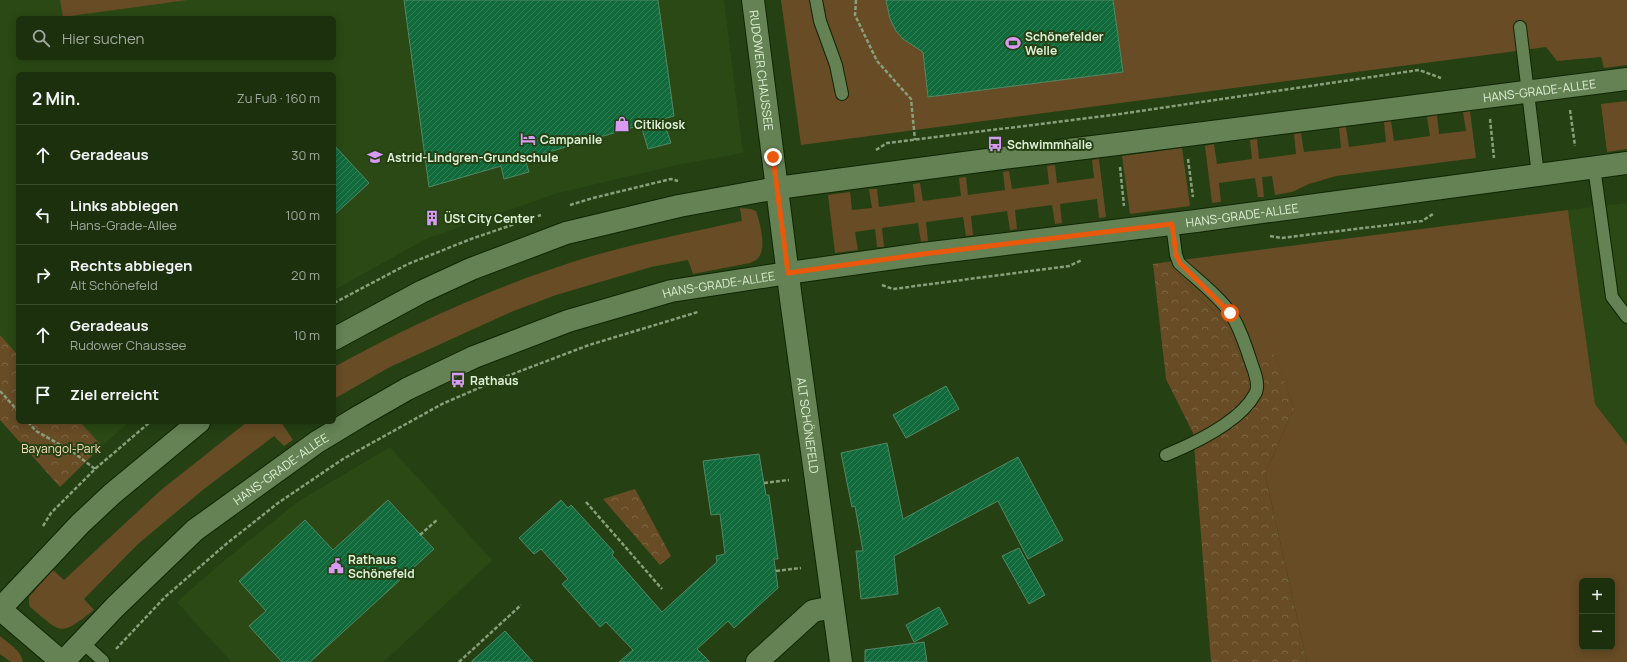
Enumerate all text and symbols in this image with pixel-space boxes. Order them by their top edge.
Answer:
street label: RUDOWER CHAUSSEE [746,9,778,132]
search box [16,16,336,60]
icon: search [30,27,52,49]
text: Hier suchen [62,28,144,49]
place label: Schönefelder Welle [1025,28,1104,59]
sports icon: Schönefelder Welle [1004,34,1022,52]
street label: HANS-GRADE-ALLEE [1482,75,1597,106]
text: 2 Min. [32,87,81,110]
text: Zu Fuß · 160 m [237,89,320,107]
shop icon: Citikiosk [613,115,631,133]
place label: Citikiosk [634,116,685,133]
hotel icon: Campanile [519,130,537,148]
place label: Campanile [540,131,602,148]
bus stop icon: Schwimmhalle [986,135,1004,153]
place label: Schwimmhalle [1007,136,1092,153]
icon: ahead [32,144,54,166]
text: Geradeaus [70,144,149,165]
text: 30 m [291,146,320,164]
school or university icon: Astrid-Lindgren-Grundschule [366,148,384,166]
route end [764,148,782,166]
place label: Astrid-Lindgren-Grundschule [387,149,558,166]
text: Links abbiegen [70,195,178,216]
street label: HANS-GRADE-ALLEE [1185,199,1300,231]
icon: left [32,204,54,226]
text: 100 m [285,206,320,224]
building icon: ÜSt City Center [423,209,441,227]
place label: ÜSt City Center [444,210,535,227]
text: Hans-Grade-Allee [70,216,177,234]
text: Rechts abbiegen [70,255,192,276]
icon: right [32,264,54,286]
text: 20 m [291,266,320,284]
street label: HANS-GRADE-ALLEE [660,267,776,302]
text: Alt Schönefeld [70,276,158,294]
route start [1221,304,1239,322]
text: Geradeaus [70,315,149,336]
icon: ahead [32,324,54,346]
text: 10 m [293,326,320,344]
text: Rudower Chaussee [70,336,186,354]
bus stop icon: Rathaus [449,371,467,389]
place label: Rathaus [470,372,519,389]
street label: ALT SCHÖNEFELD [793,376,823,475]
icon: arrive [32,384,54,406]
text: Ziel erreicht [70,384,159,405]
street label: HANS-GRADE-ALLEE [229,429,332,509]
park label: Bayangol-Park [21,440,102,457]
place label: Rathaus Schönefeld [348,551,415,582]
public building icon: Rathaus Schönefeld [327,557,345,575]
map controls [1579,578,1615,650]
button: + [1579,578,1615,614]
button: − [1579,614,1615,650]

